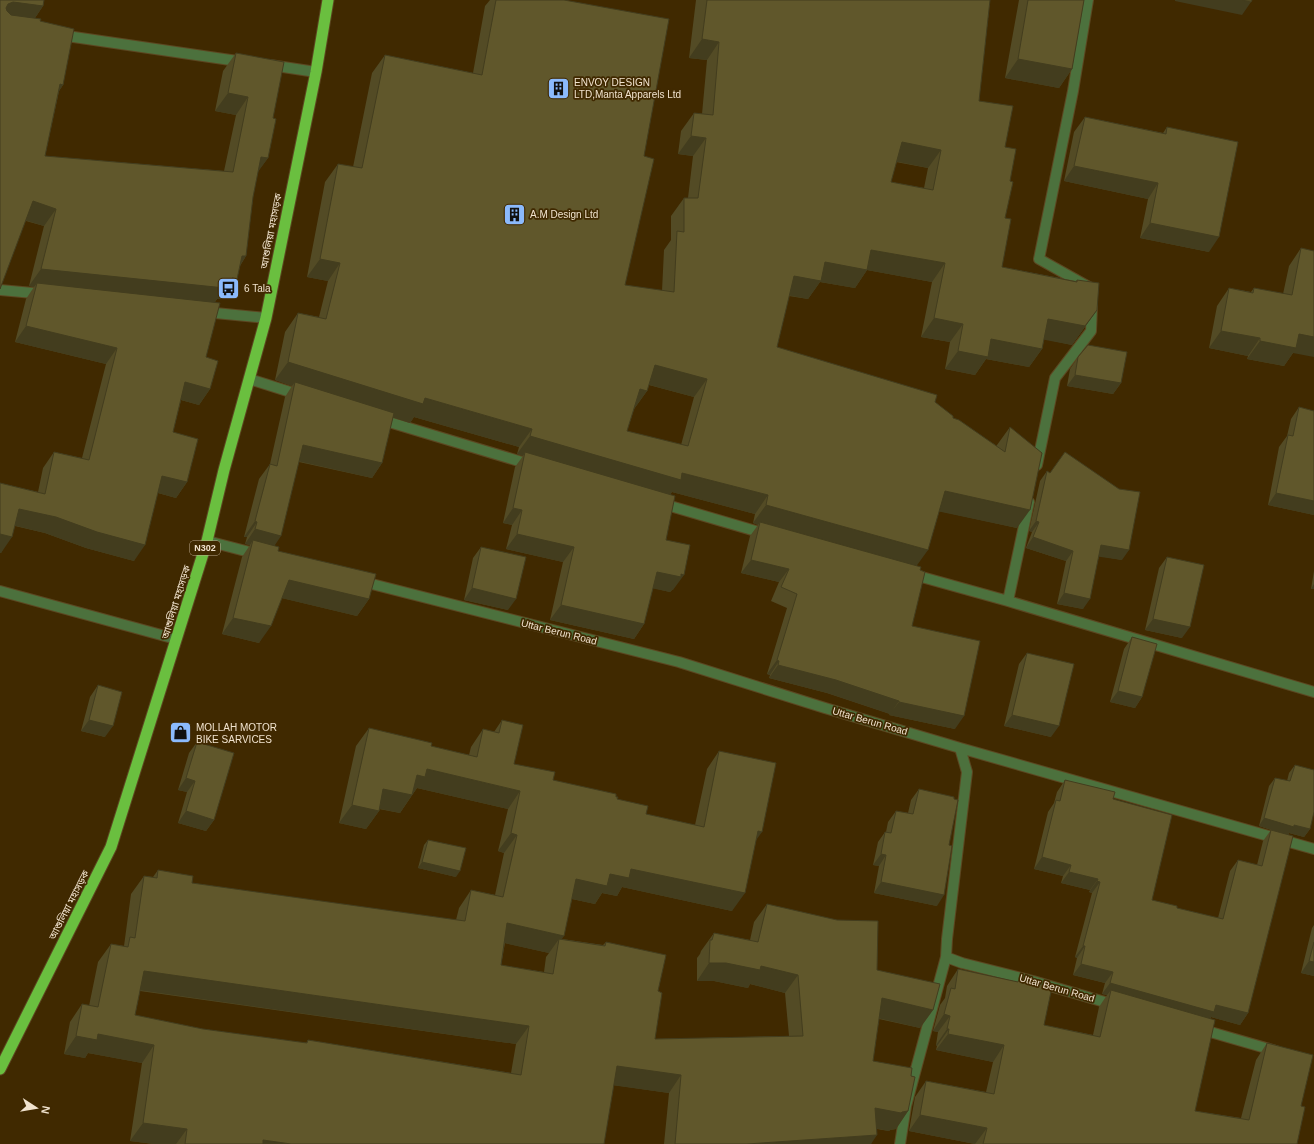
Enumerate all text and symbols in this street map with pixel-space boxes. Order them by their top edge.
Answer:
building icon: ENVOY DESIGN LTD,Manta Apparels Ltd [545,75,571,101]
place label: ENVOY DESIGN LTD,Manta Apparels Ltd [574,77,681,100]
street label: আশুলিয়া মহাসড়ক [258,192,284,271]
building icon: A.M Design Ltd [501,201,527,227]
place label: A.M Design Ltd [530,209,598,220]
bus stop icon: 6 Tala [215,275,241,301]
place label: 6 Tala [244,283,271,294]
road number: N302 [190,541,220,555]
street label: আশুলিয়া মহাসড়ক [159,563,193,641]
street label: Uttar Berun Road [520,617,598,647]
street label: Uttar Berun Road [831,705,909,737]
shop icon: MOLLAH MOTOR BIKE SARVICES [168,720,194,746]
place label: MOLLAH MOTOR BIKE SARVICES [196,722,277,745]
street label: আশুলিয়া মহাসড়ক [46,868,92,942]
street label: Uttar Berun Road [1018,972,1096,1004]
north arrow [16,1088,56,1128]
text: N [39,1105,52,1115]

